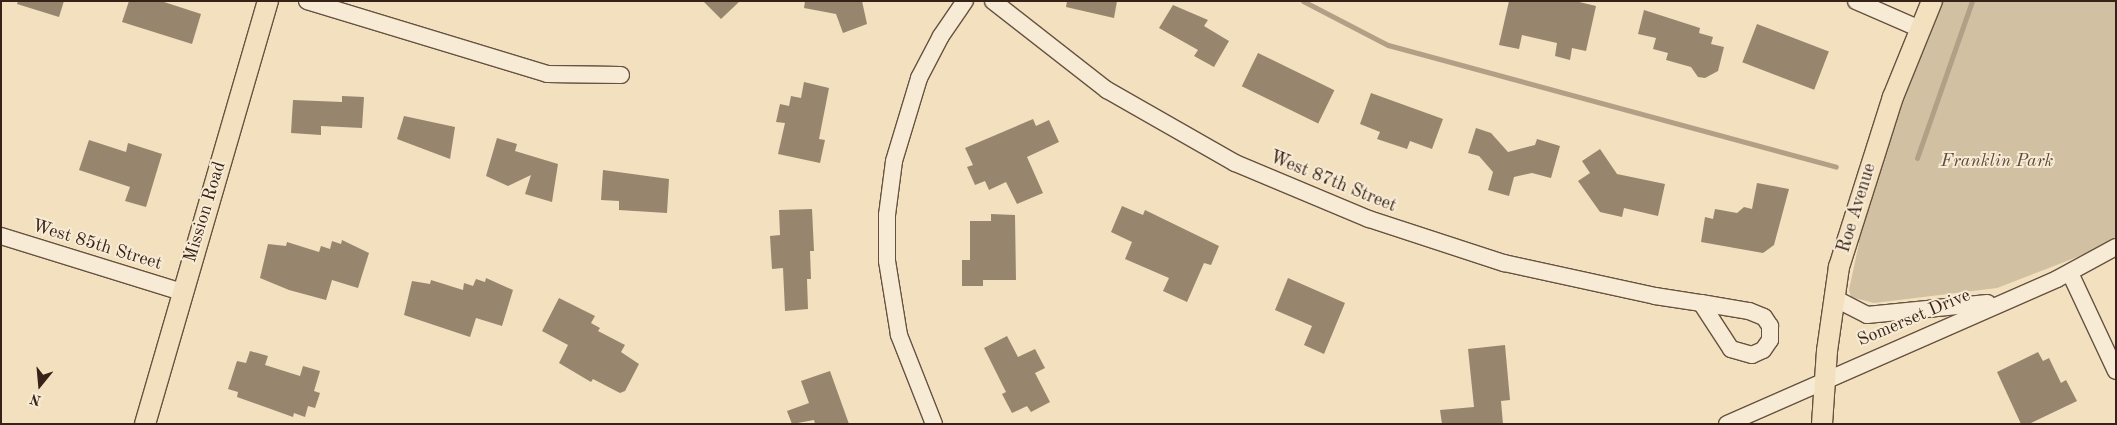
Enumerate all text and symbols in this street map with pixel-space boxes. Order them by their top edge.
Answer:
street label: West 87th Street [1267,147,1399,217]
park label: Franklin Park [1941,150,2053,172]
street label: Mission Road [179,159,231,265]
street label: Roe Avenue [1833,161,1881,255]
street label: West 85th Street [29,215,165,275]
street label: Somerset Drive [1854,284,1974,352]
north arrow [15,360,65,410]
text: N [28,391,43,408]

